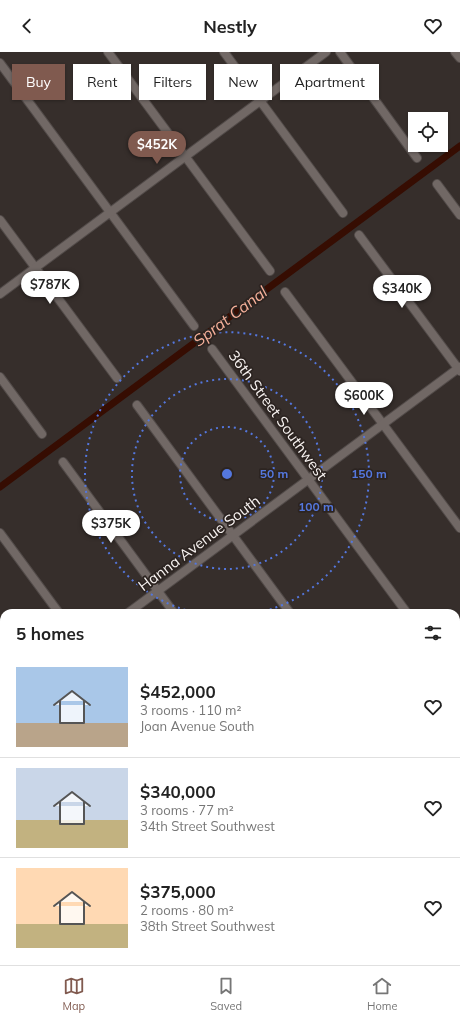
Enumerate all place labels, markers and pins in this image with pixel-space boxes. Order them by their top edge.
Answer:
pin: $452K [129,131,185,165]
pin: $787K [22,271,78,305]
pin: $340K [374,275,430,309]
pin: $600K [336,382,392,416]
centre of rings [220,467,234,481]
pin: $375K [83,510,139,544]

